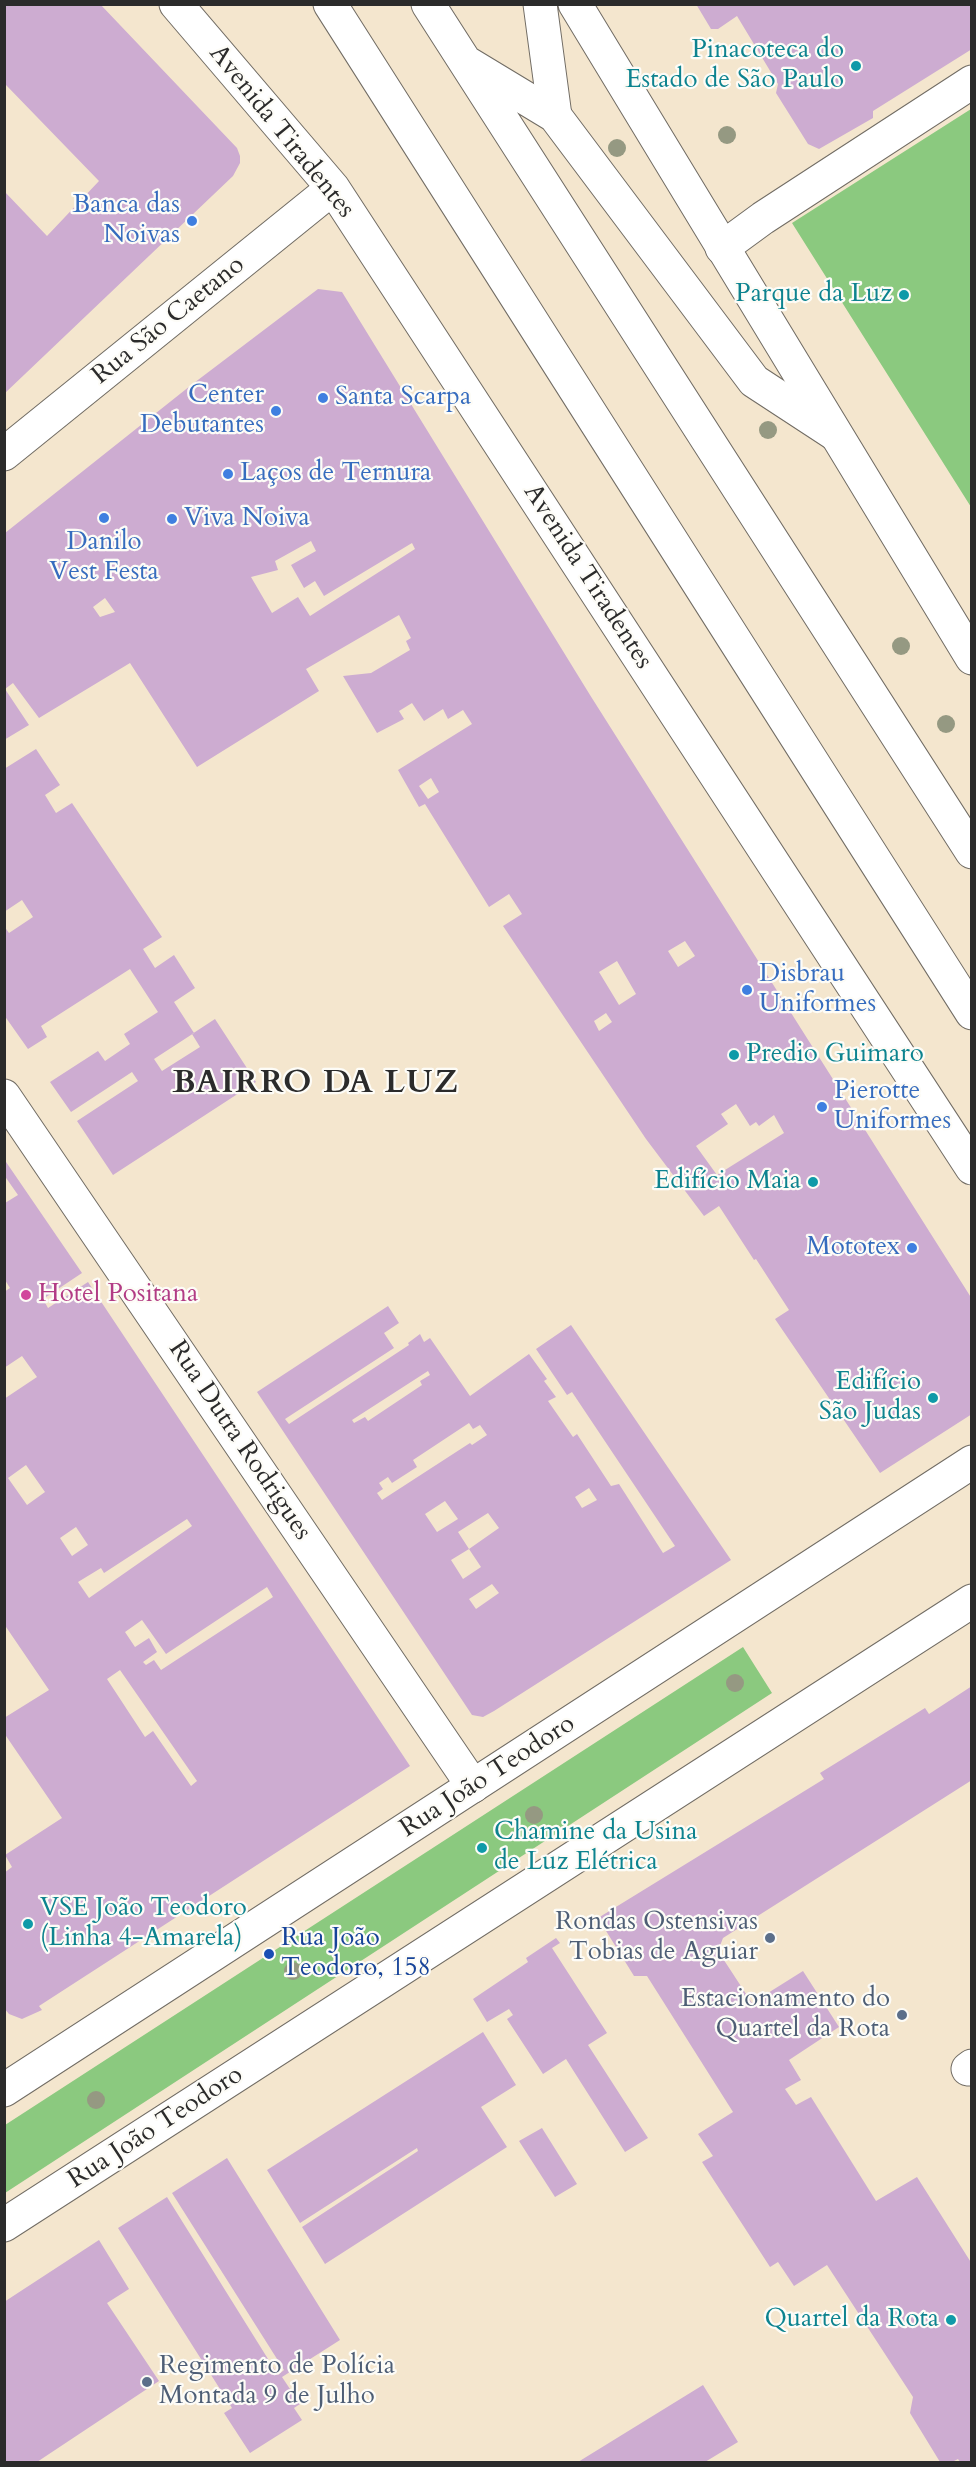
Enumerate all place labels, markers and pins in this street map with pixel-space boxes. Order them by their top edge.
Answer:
place label: Pinacoteca do Estado de São Paulo [625,35,844,96]
marker: Pinacoteca do Estado de São Paulo [849,59,863,73]
place label: Banca das Noivas [72,190,180,252]
marker: Banca das Noivas [185,214,199,228]
place label: Parque da Luz [735,279,892,311]
marker: Parque da Luz [897,288,911,302]
place label: Center Debutantes [140,380,264,442]
place label: Santa Scarpa [335,382,471,414]
marker: Santa Scarpa [316,391,330,405]
marker: Center Debutantes [269,404,283,418]
place label: Laços de Ternura [240,458,431,490]
marker: Laços de Ternura [221,467,235,481]
place label: Viva Noiva [184,503,310,535]
marker: Danilo Vest Festa [97,511,111,525]
marker: Viva Noiva [165,512,179,526]
place label: Danilo Vest Festa [49,527,159,588]
place label: Disbrau Uniformes [759,959,876,1020]
marker: Disbrau Uniformes [740,983,754,997]
place label: Predio Guimaro [746,1039,924,1071]
marker: Predio Guimaro [727,1048,741,1062]
place label: Pierotte Uniformes [834,1076,951,1138]
marker: Pierotte Uniformes [815,1100,829,1114]
place label: Edifício Maia [654,1166,801,1198]
marker: Edifício Maia [806,1175,820,1189]
place label: Mototex [806,1232,900,1264]
marker: Mototex [905,1241,919,1255]
place label: Hotel Positana [38,1279,198,1311]
marker: Hotel Positana [19,1288,33,1302]
place label: Edifício São Judas [819,1367,921,1428]
marker: Edifício São Judas [926,1391,940,1405]
place label: Chamine da Usina de Luz Elétrica [494,1817,698,1878]
marker: Chamine da Usina de Luz Elétrica [475,1841,489,1855]
place label: VSE João Teodoro (Linha 4-Amarela) [40,1893,247,1954]
place label: Rondas Ostensivas Tobias de Aguiar [555,1907,758,1968]
marker: VSE João Teodoro (Linha 4-Amarela) [21,1917,35,1931]
place label: Rua João Teodoro, 158 [281,1923,431,1984]
marker: Rondas Ostensivas Tobias de Aguiar [763,1931,777,1945]
marker: Rua João Teodoro, 158 [262,1947,276,1961]
place label: Estacionamento do Quartel da Rota [681,1984,890,2045]
marker: Estacionamento do Quartel da Rota [895,2008,909,2022]
place label: Quartel da Rota [764,2304,939,2336]
marker: Quartel da Rota [944,2313,958,2327]
place label: Regimento de Polícia Montada 9 de Julho [159,2351,395,2412]
marker: Regimento de Polícia Montada 9 de Julho [140,2375,154,2389]

